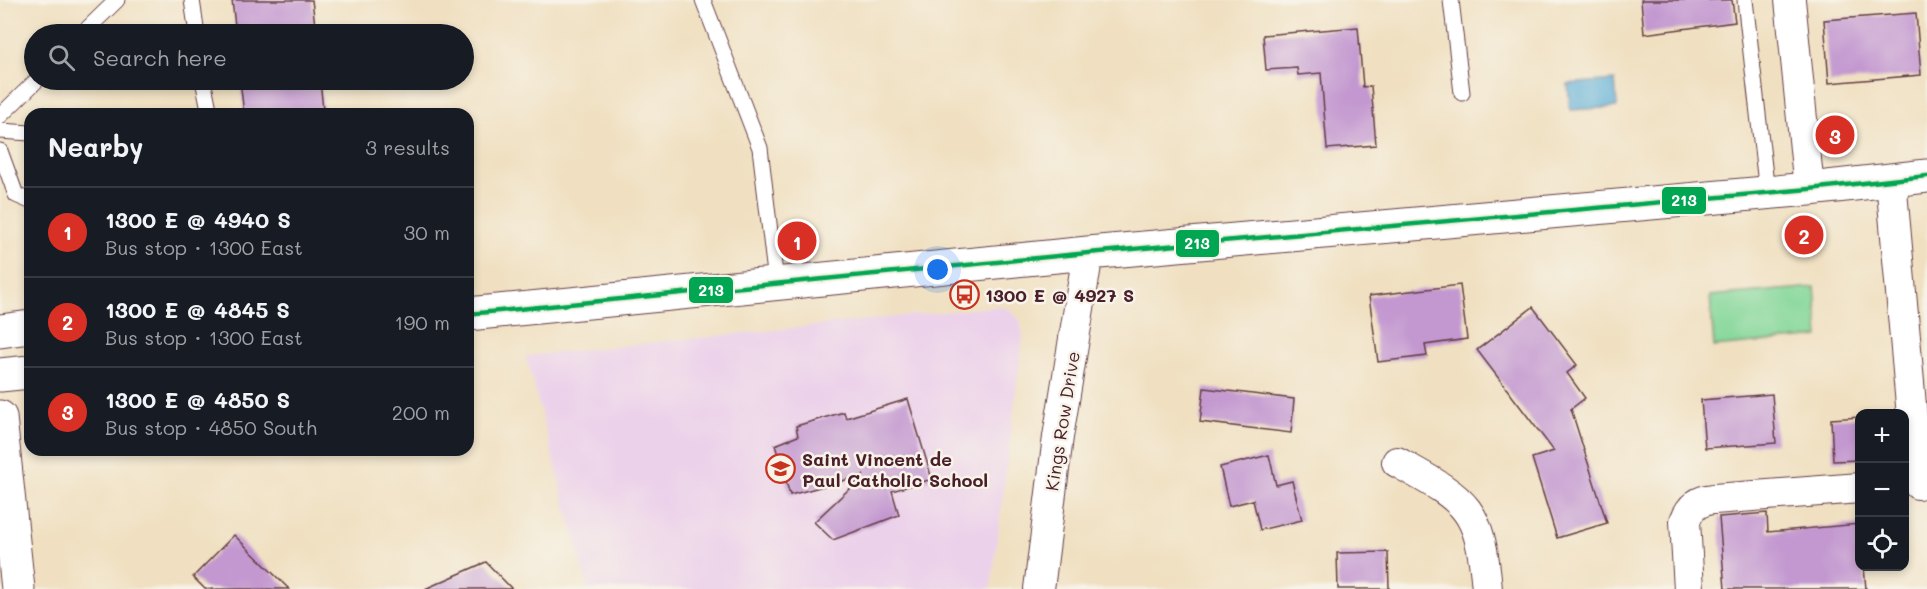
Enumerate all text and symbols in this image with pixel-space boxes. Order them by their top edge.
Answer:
search box [24,24,474,90]
icon: search [45,41,78,74]
text: Search here [93,43,227,72]
pin: 3 [1816,112,1854,158]
text: Nearby [48,130,143,164]
text: 3 results [365,134,450,160]
line badge: 213 [1661,186,1707,215]
text: 213 [1671,189,1697,210]
text: 1300 E @ 4940 S [105,205,291,234]
pin: 2 [1784,212,1824,258]
pin: 1 [778,218,816,264]
text: 1 [63,219,72,245]
text: 30 m [404,219,450,245]
line badge: 213 [1175,229,1220,258]
text: 213 [1184,232,1210,253]
text: Bus stop · 1300 East [105,234,303,260]
your location [923,255,952,284]
line badge: 213 [688,276,734,304]
text: 213 [698,279,724,300]
bus stop icon: 1300 E @ 4927 S [948,279,980,311]
place label: 1300 E @ 4927 S [985,283,1134,307]
text: 1300 E @ 4845 S [105,295,290,324]
text: 2 [62,309,73,335]
text: 190 m [395,309,450,335]
text: Bus stop · 1300 East [105,324,303,350]
street label: Kings Row Drive [1039,350,1085,492]
text: 1300 E @ 4850 S [105,385,290,414]
text: 3 [62,399,74,425]
text: 200 m [392,399,450,425]
map controls [1855,409,1909,571]
button: + [1855,409,1909,463]
text: Bus stop · 4850 South [105,414,317,440]
place label: Saint Vincent de Paul Catholic School [802,447,988,492]
school or university icon: Saint Vincent de Paul Catholic School [765,453,797,485]
button: − [1855,463,1909,517]
button: locate [1855,517,1909,571]

